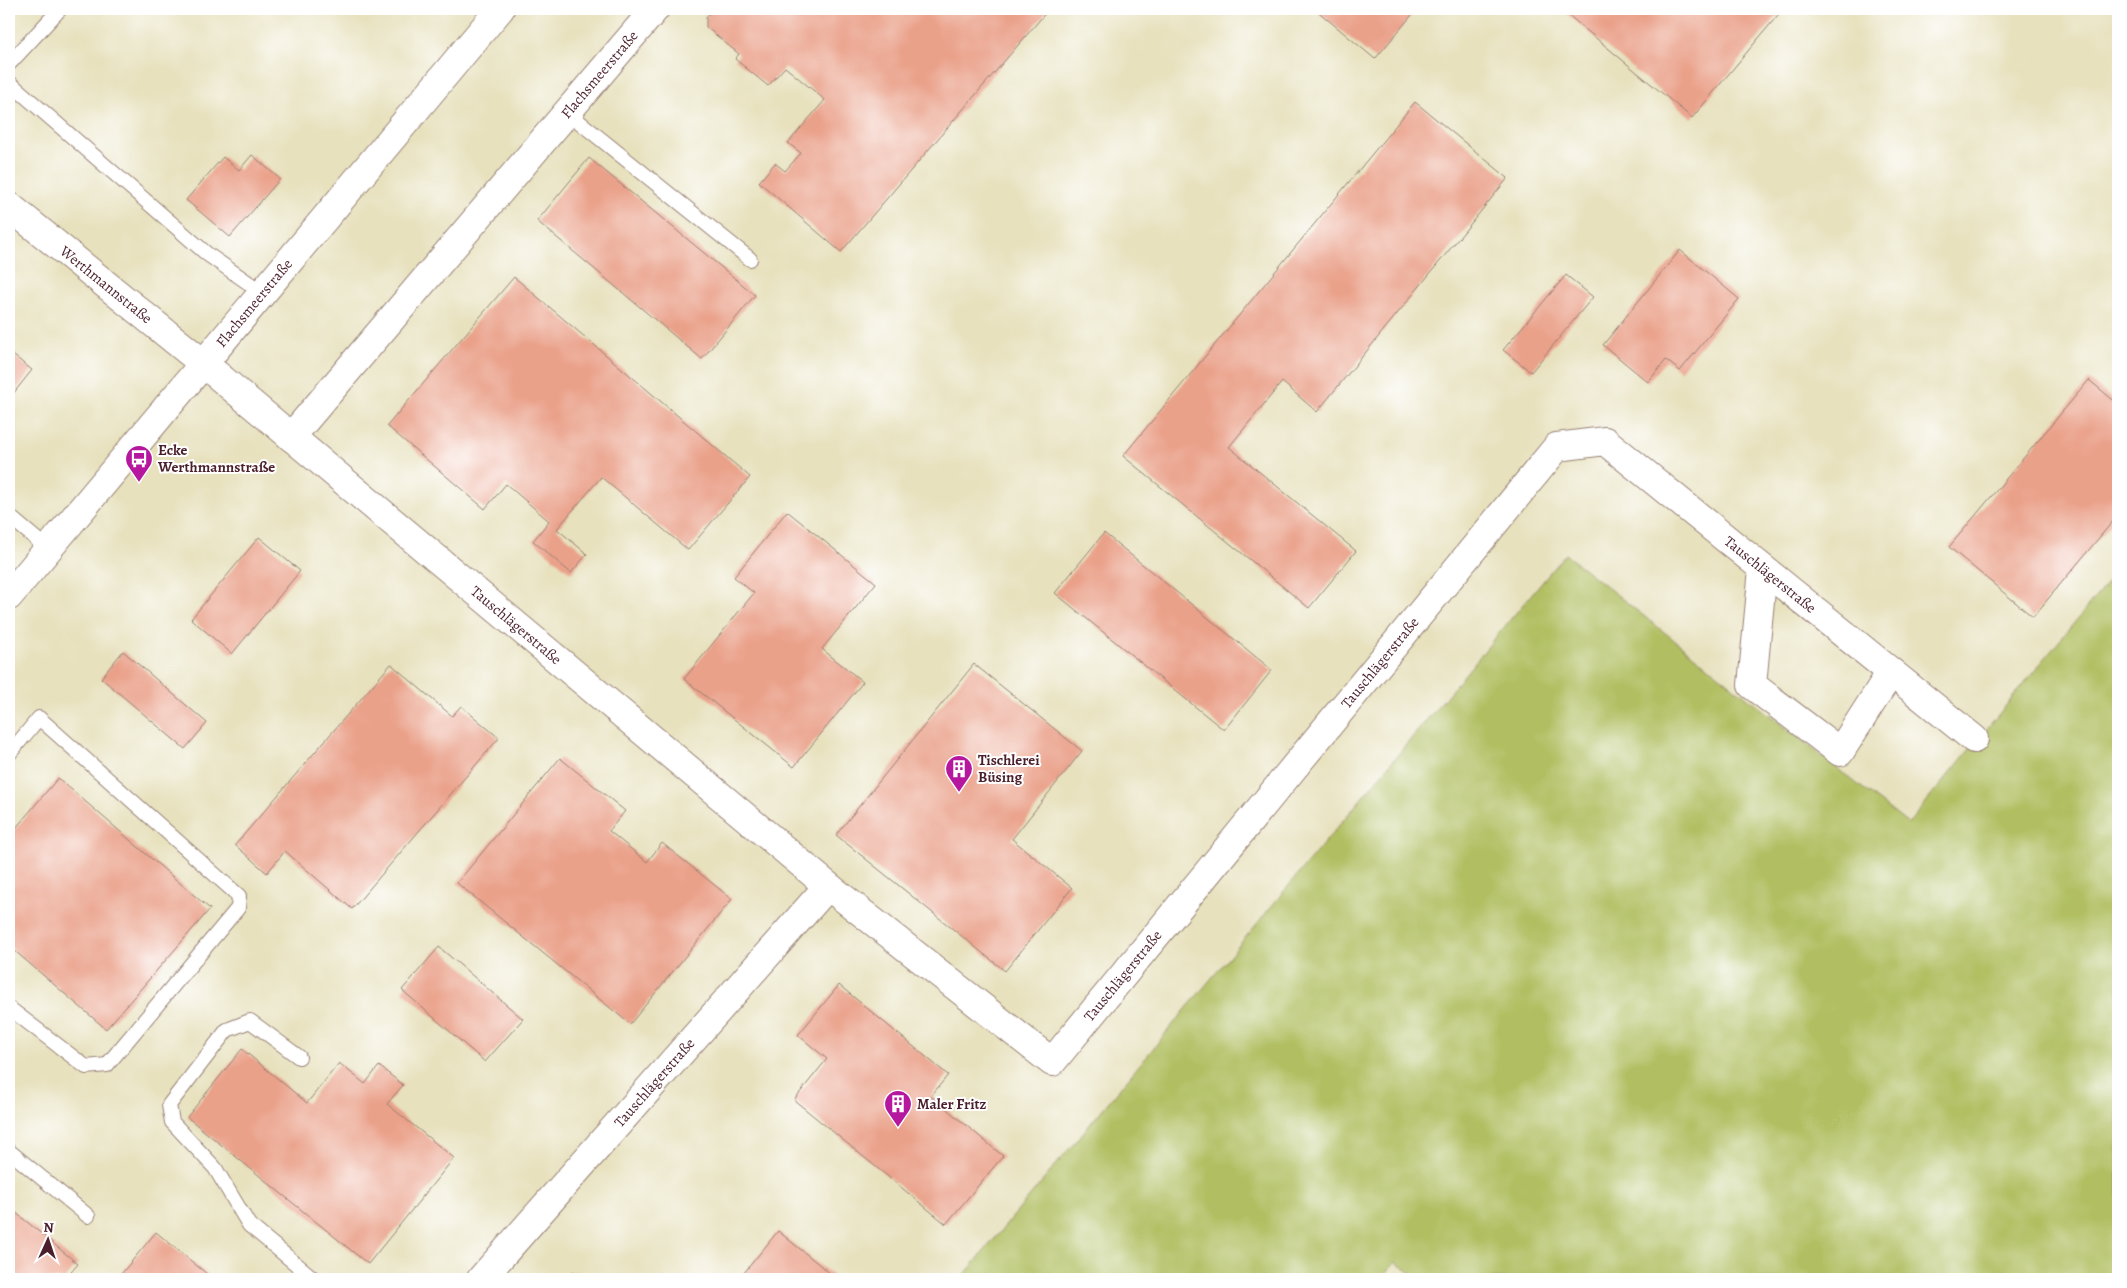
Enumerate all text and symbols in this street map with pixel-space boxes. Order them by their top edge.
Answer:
street label: Flachsmeerstraße [556,26,643,123]
street label: Werthmannstraße [55,241,157,328]
street label: Flachsmeerstraße [211,254,297,351]
place label: Ecke Werthmannstraße [157,440,275,477]
bus stop icon: Ecke Werthmannstraße [124,444,154,483]
street label: Tauschlägerstraße [1720,531,1821,618]
street label: Tauschlägerstraße [466,581,566,669]
street label: Tauschlägerstraße [1336,613,1424,713]
place label: Tischlerei Büsing [978,750,1040,787]
building icon: Tischlerei Büsing [944,754,974,793]
street label: Tauschlägerstraße [1079,926,1167,1026]
street label: Tauschlägerstraße [610,1033,699,1132]
building icon: Maler Fritz [883,1089,913,1128]
place label: Maler Fritz [917,1094,987,1114]
north arrow [22,1216,72,1266]
text: N [43,1218,54,1237]

